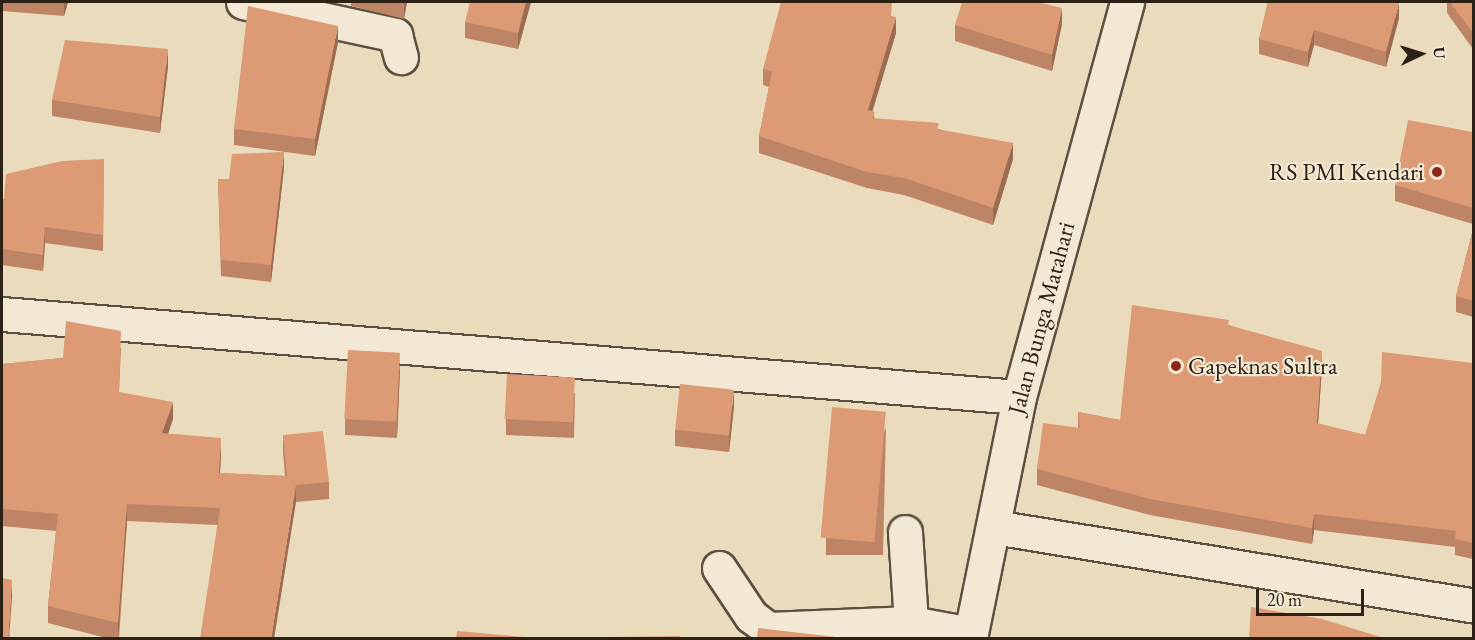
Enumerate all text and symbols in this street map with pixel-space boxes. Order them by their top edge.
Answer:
north arrow [1391,24,1451,84]
text: U [1429,46,1450,59]
place label: RS PMI Kendari [1269,158,1424,186]
marker: RS PMI Kendari [1428,163,1446,181]
street label: Jalan Bunga Matahari [1001,218,1081,418]
place label: Gapeknas Sultra [1188,352,1338,380]
marker: Gapeknas Sultra [1169,359,1183,373]
scale bar [1259,577,1367,615]
text: 20 m [1267,588,1302,611]

